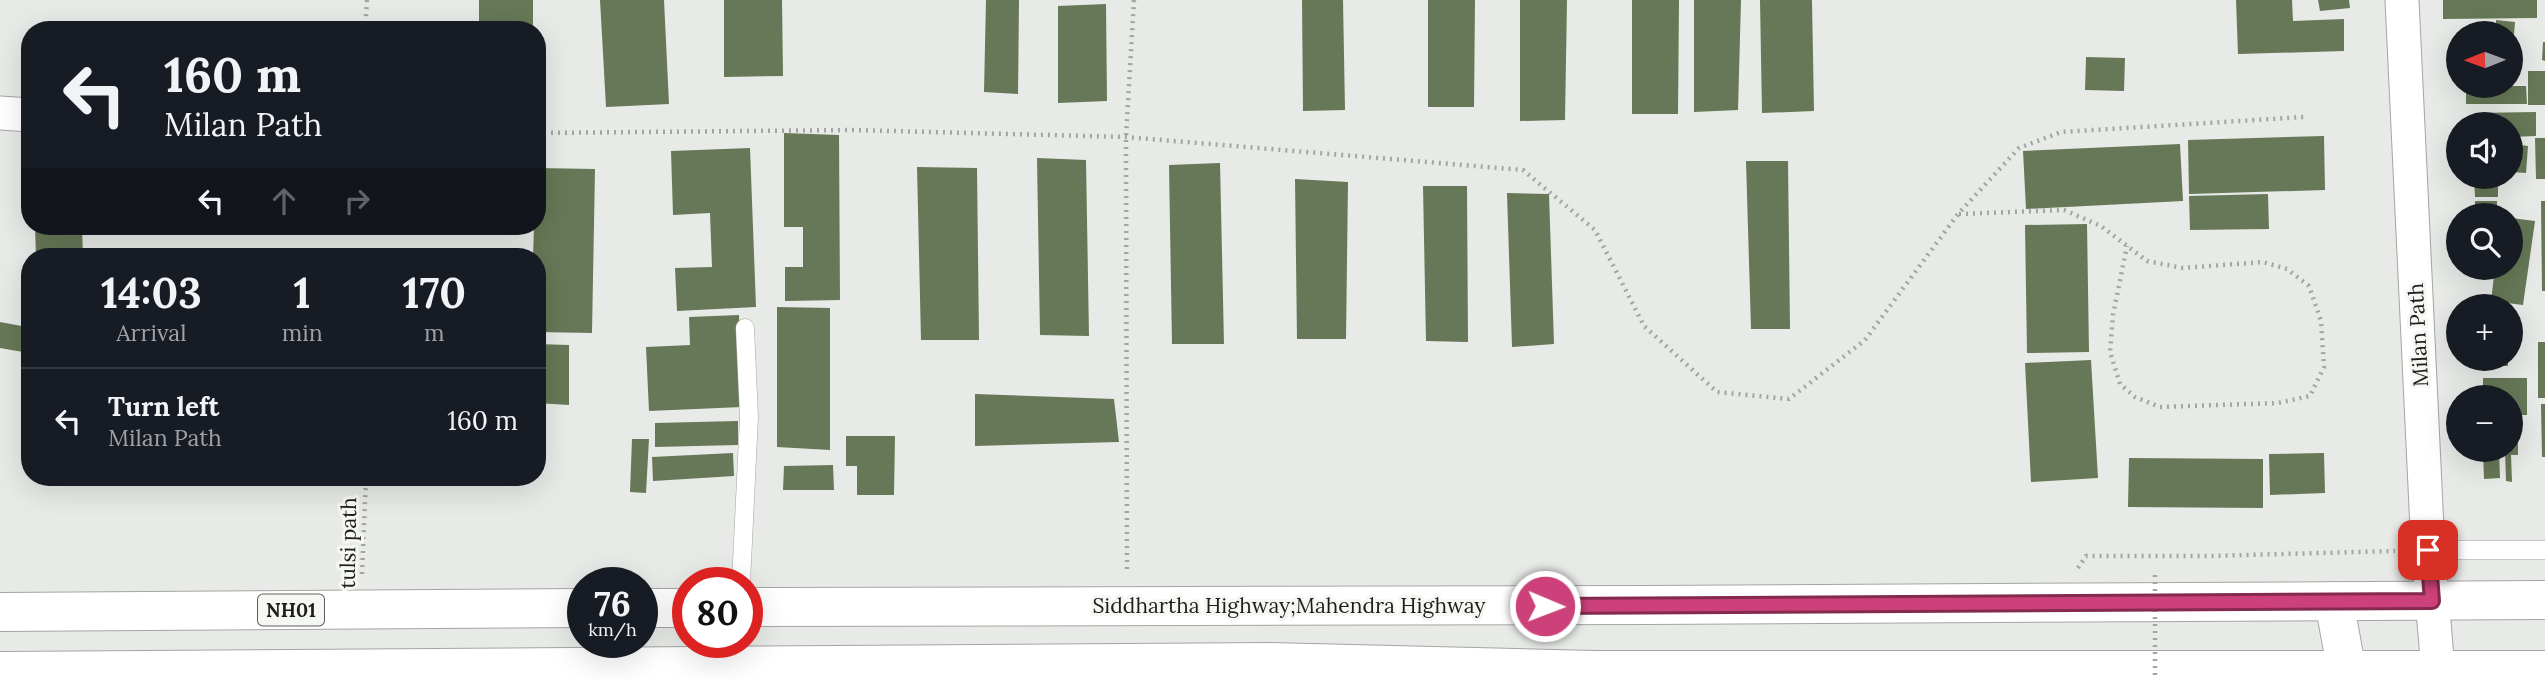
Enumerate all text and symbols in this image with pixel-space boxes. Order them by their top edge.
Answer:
north arrow [2446,21,2524,98]
map controls [2446,21,2523,462]
text: 160 m [164,43,301,105]
icon: left [49,49,140,140]
text: Milan Path [164,104,322,145]
button: sound [2446,112,2523,189]
icon: left [192,182,230,220]
icon: ahead [265,182,303,220]
icon: right [338,182,376,220]
button: search [2446,203,2523,280]
text: 14:03 [101,266,202,320]
text: 1 [294,266,311,320]
text: 170 [403,266,466,320]
street label: Milan Path [2402,282,2434,388]
button: + [2446,294,2523,371]
text: Arrival [116,318,186,347]
text: min [282,318,323,347]
text: m [424,318,445,347]
button: − [2446,385,2523,462]
text: Turn left [108,390,219,423]
icon: left [49,402,87,440]
text: 160 m [447,404,518,437]
text: Milan Path [108,423,222,452]
street label: tulsi path [334,497,362,589]
pin [2398,520,2458,580]
icon: arrive [2409,531,2447,569]
speed limit sign: 80 [672,567,763,658]
position arrow [1508,569,1582,643]
text: 76 [594,581,631,626]
street label: Siddhartha Highway;Mahendra Highway [1093,592,1485,619]
road number: NH01 [258,594,324,625]
text: km/h [588,618,637,641]

